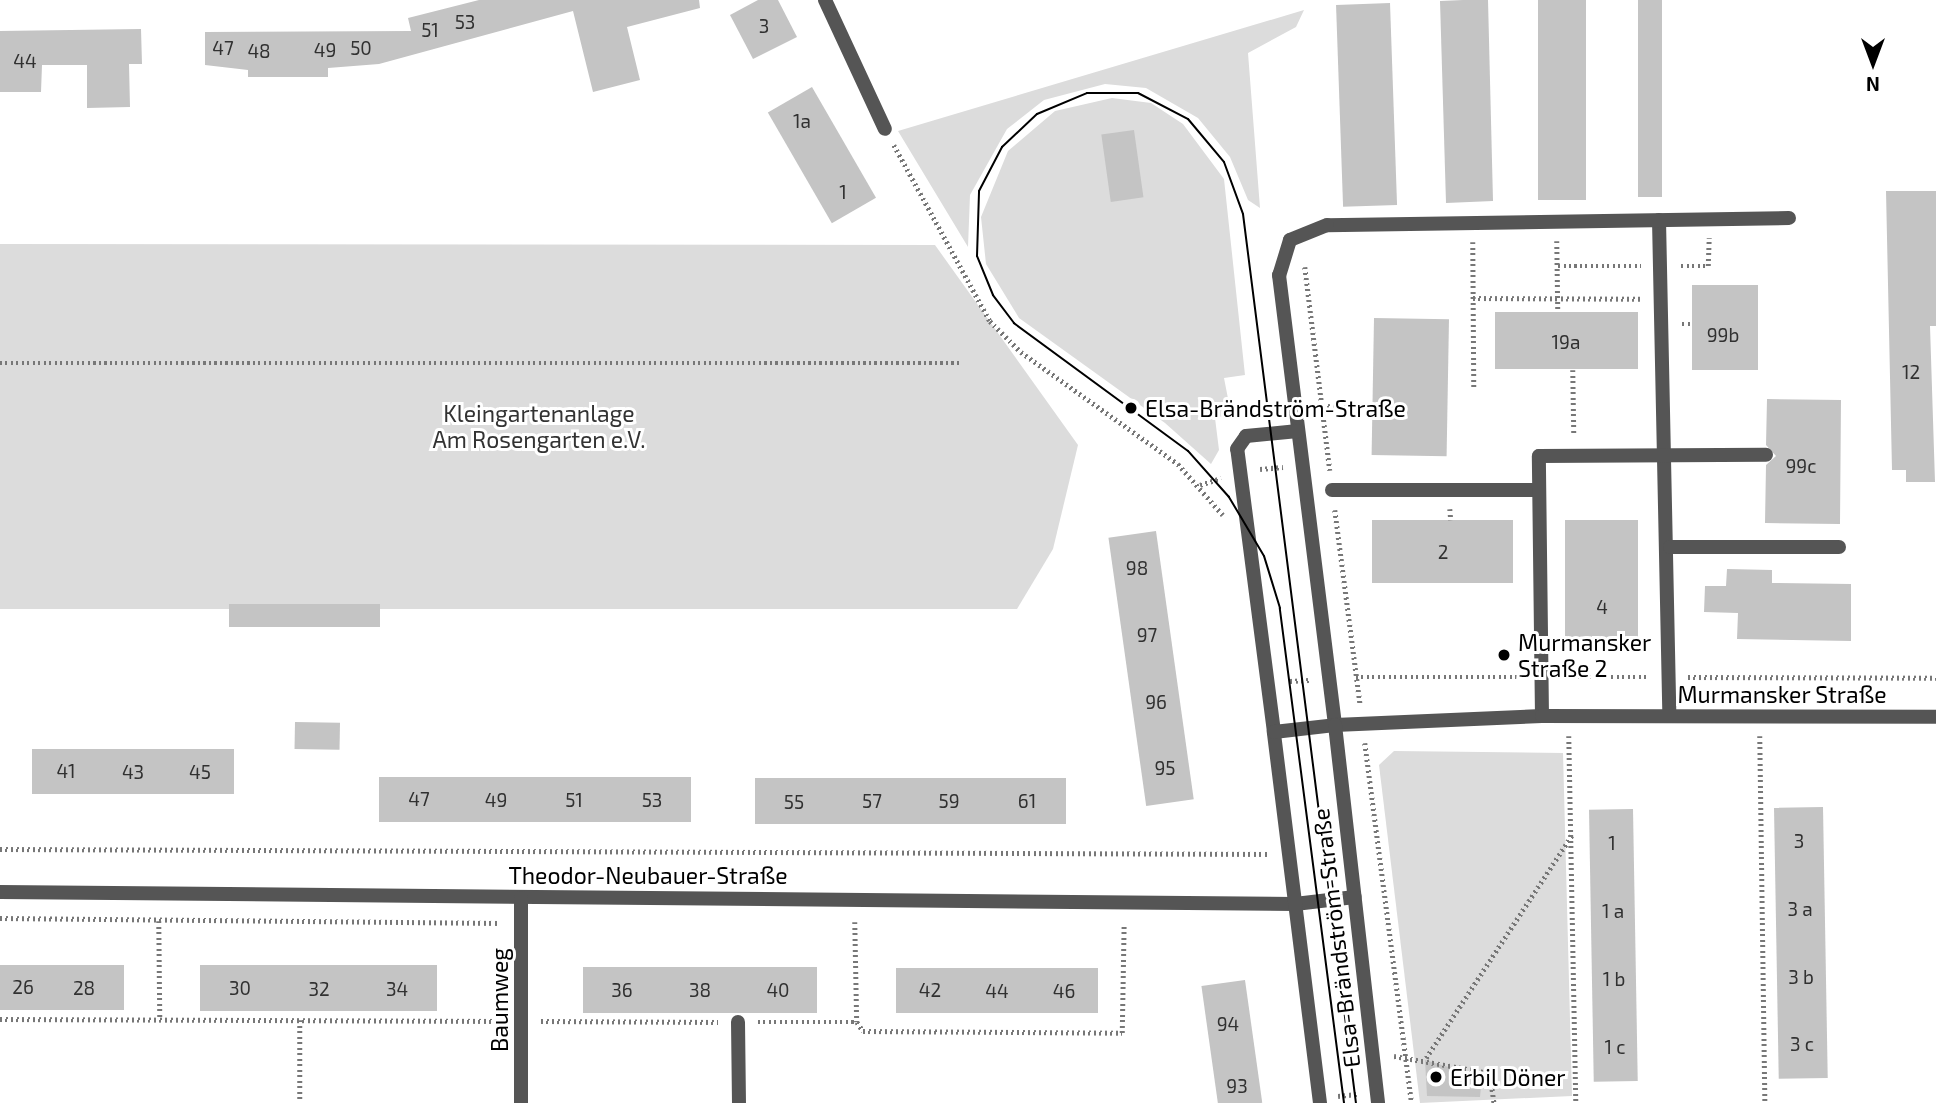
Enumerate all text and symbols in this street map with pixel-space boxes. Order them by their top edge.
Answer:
house number: 53 [455,11,475,33]
house number: 3 [759,15,769,37]
house number: 51 [421,19,439,41]
north arrow [1838,28,1908,98]
house number: 47 [212,37,234,59]
house number: 50 [350,37,372,59]
house number: 49 [314,39,336,61]
house number: 48 [247,40,271,62]
house number: 44 [13,50,37,72]
text: N [1866,73,1880,96]
house number: 1a [793,110,811,132]
house number: 1 [839,181,847,203]
house number: 99b [1707,324,1739,346]
house number: 19a [1552,331,1580,353]
house number: 12 [1902,361,1920,383]
place label: Elsa-Brändström-Straße [1145,394,1406,422]
park label: Kleingartenanlage Am Rosengarten e.V. [432,399,646,453]
marker: Elsa-Brändström-Straße [1123,400,1139,416]
house number: 99c [1785,455,1817,477]
house number: 2 [1438,541,1448,563]
house number: 98 [1126,557,1148,579]
house number: 4 [1596,596,1608,618]
house number: 97 [1137,624,1157,646]
place label: Murmansker Straße 2 [1518,628,1651,682]
marker: Murmansker Straße 2 [1496,647,1512,663]
street label: Murmansker Straße [1677,680,1887,708]
house number: 96 [1145,691,1167,713]
house number: 95 [1154,757,1176,779]
house number: 41 [56,760,76,782]
house number: 43 [122,761,144,783]
house number: 45 [189,761,211,783]
house number: 47 [408,788,430,810]
house number: 49 [485,789,507,811]
house number: 51 [565,789,583,811]
house number: 53 [642,789,662,811]
house number: 57 [862,790,882,812]
house number: 59 [938,790,960,812]
house number: 61 [1018,790,1036,812]
house number: 55 [784,791,804,813]
street label: Elsa-Brändström-Straße [1306,807,1366,1069]
house number: 3 [1794,830,1804,852]
house number: 1 [1608,832,1616,854]
street label: Theodor-Neubauer-Straße [508,861,788,889]
house number: 3 a [1787,898,1813,920]
house number: 1 a [1602,900,1624,922]
street label: Baumweg [485,948,513,1052]
house number: 3 b [1788,966,1814,988]
house number: 1 b [1603,968,1625,990]
house number: 26 [12,976,34,998]
house number: 28 [73,977,95,999]
house number: 30 [229,977,251,999]
house number: 32 [308,978,330,1000]
house number: 34 [386,978,408,1000]
house number: 36 [611,979,633,1001]
house number: 38 [689,979,711,1001]
house number: 40 [766,979,790,1001]
house number: 42 [919,979,941,1001]
house number: 44 [985,980,1009,1002]
house number: 46 [1053,980,1075,1002]
house number: 94 [1217,1013,1239,1035]
house number: 3 c [1790,1033,1814,1055]
house number: 1 c [1604,1036,1626,1058]
place label: Erbil Döner [1450,1063,1566,1091]
marker: Erbil Döner [1428,1069,1444,1085]
house number: 93 [1226,1075,1248,1097]

